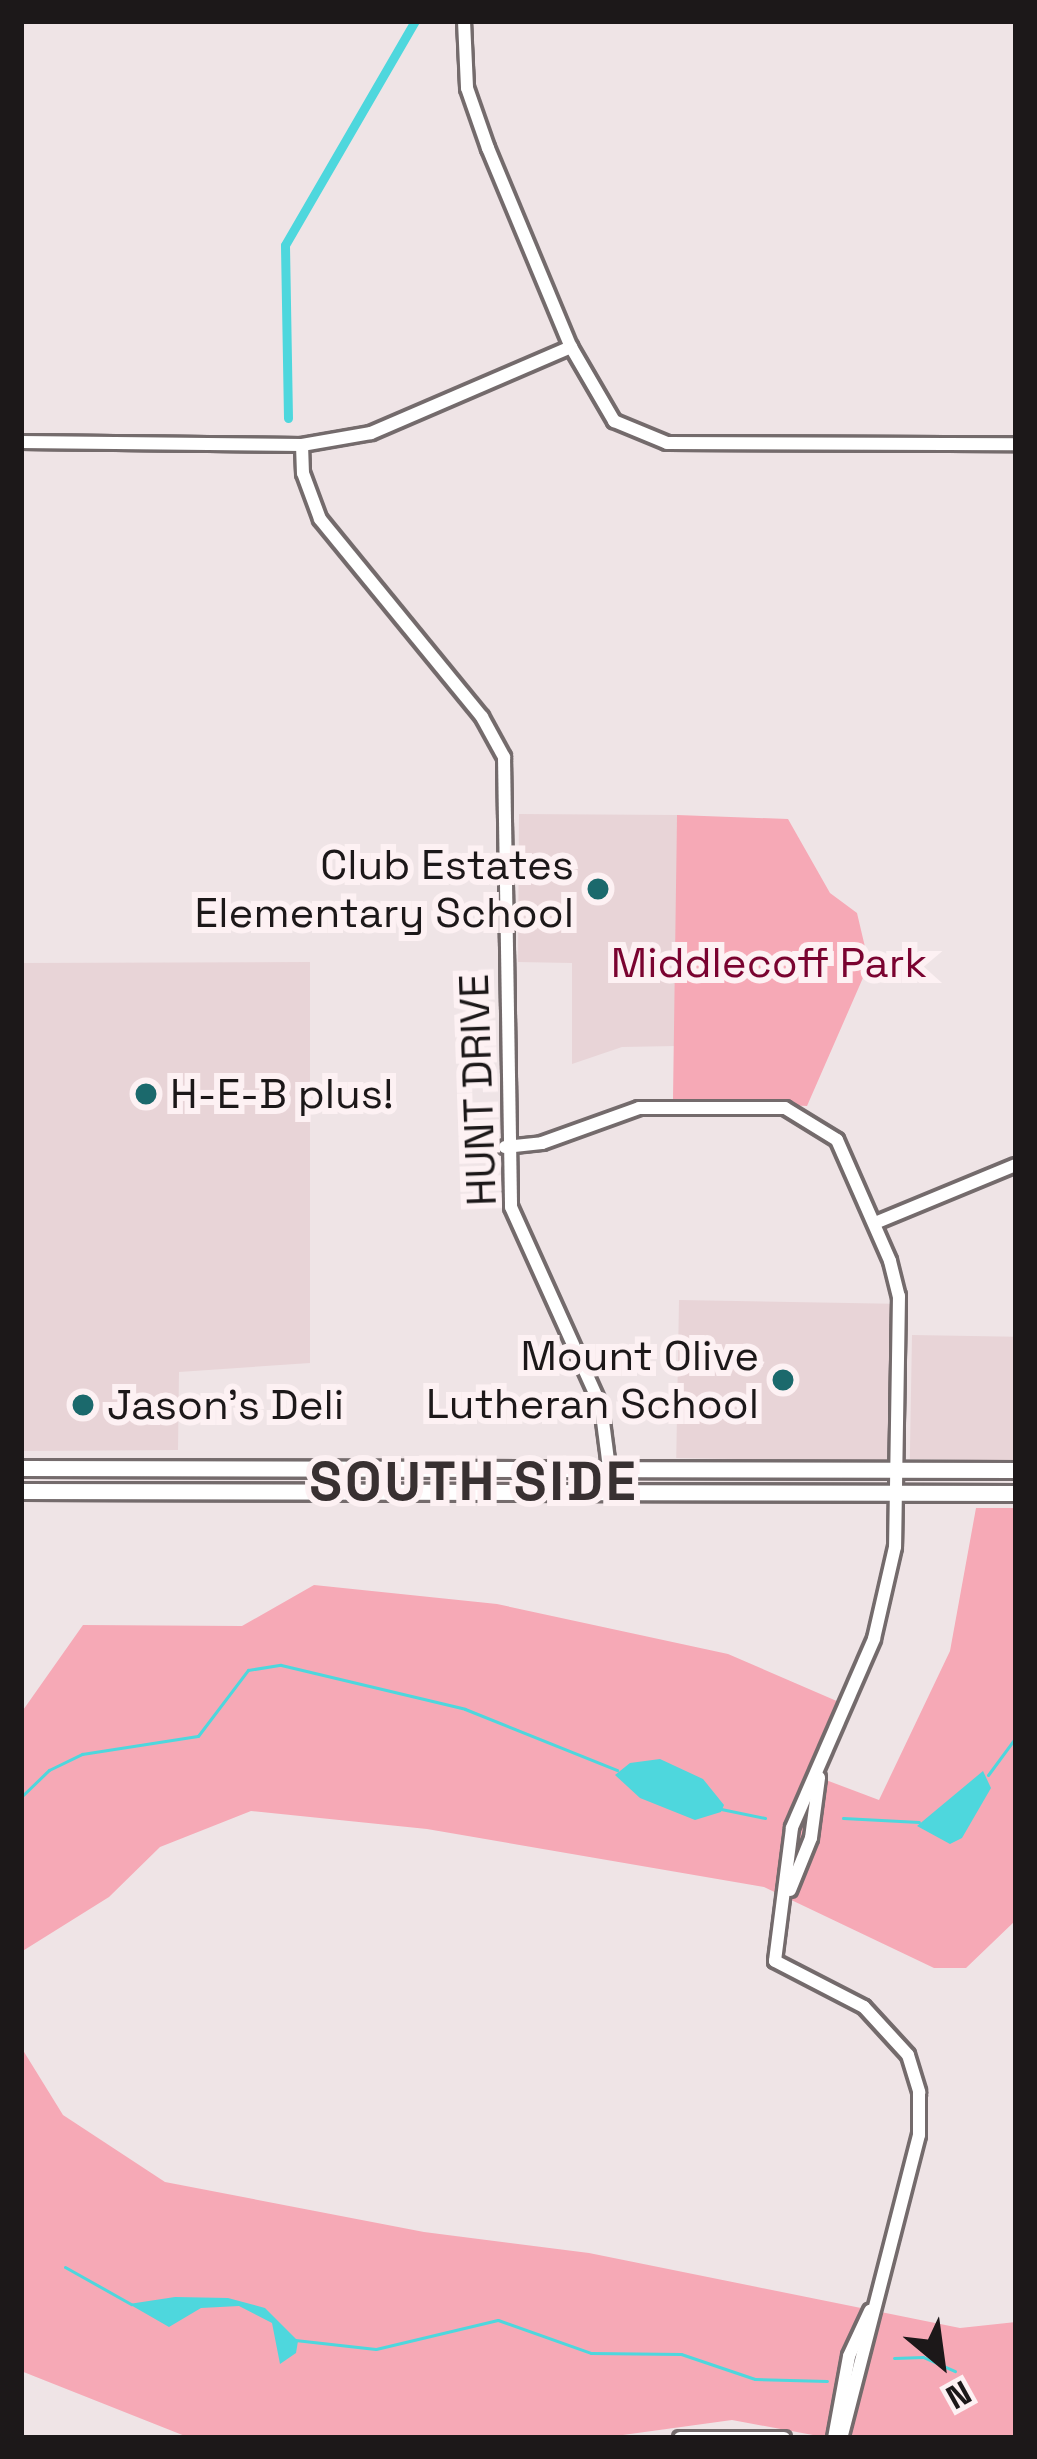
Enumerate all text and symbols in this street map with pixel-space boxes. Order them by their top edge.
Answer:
place label: Club Estates Elementary School [195,840,574,938]
marker: Club Estates Elementary School [585,876,611,902]
park label: Middlecoff Park [611,938,927,988]
street label: HUNT DRIVE [449,973,507,1207]
place label: H-E-B plus! [170,1069,394,1119]
marker: H-E-B plus! [133,1081,159,1107]
place label: Mount Olive Lutheran School [426,1331,759,1430]
marker: Mount Olive Lutheran School [770,1367,796,1393]
place label: Jason's Deli [107,1380,344,1430]
marker: Jason's Deli [70,1392,96,1418]
district label: SOUTH SIDE [309,1450,639,1514]
north arrow [881,2303,1001,2423]
text: N [939,2371,978,2418]

